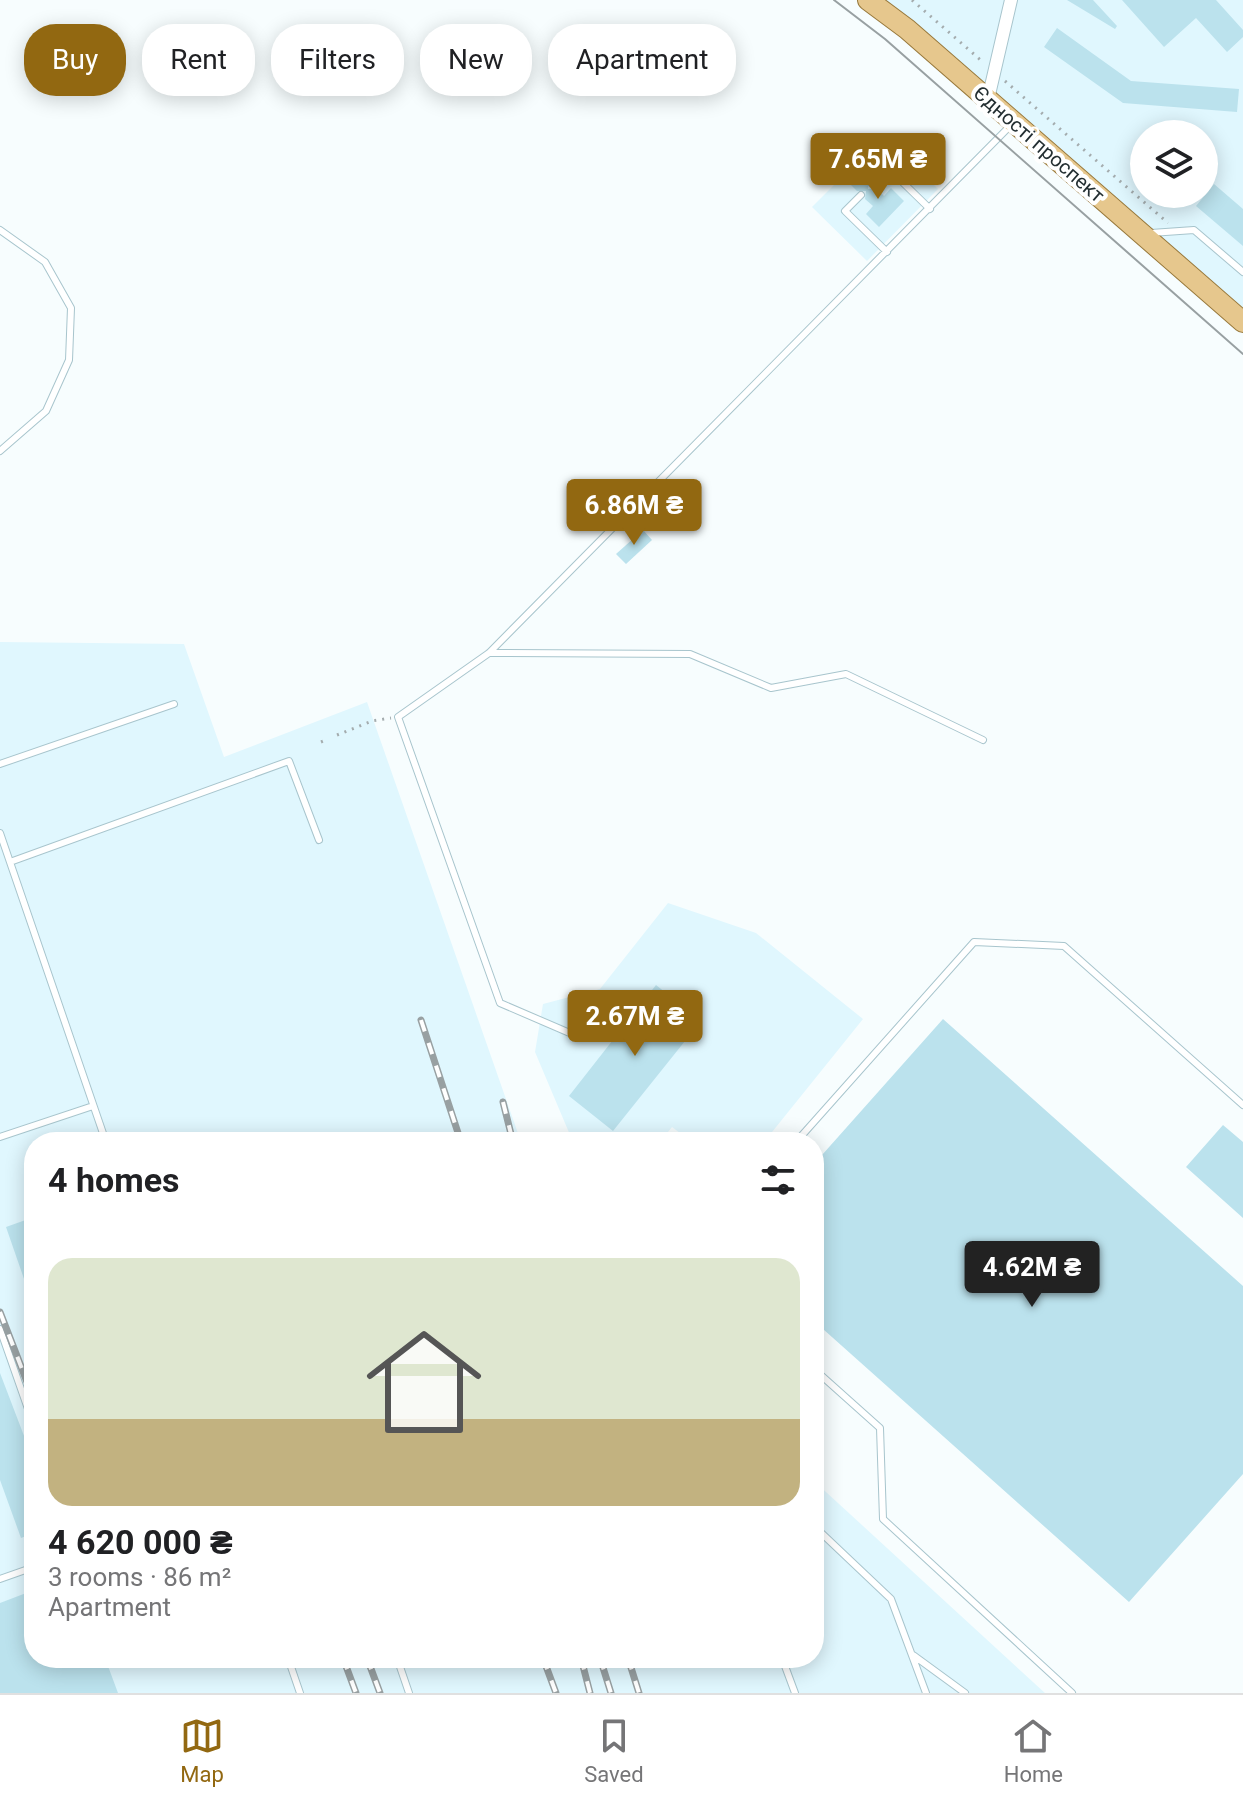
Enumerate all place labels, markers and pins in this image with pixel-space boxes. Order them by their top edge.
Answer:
pin: 7.65M ₴ [804,133,952,201]
pin: 6.86M ₴ [560,479,708,547]
pin: 2.67M ₴ [561,990,709,1058]
pin: 4.62M ₴ [958,1241,1106,1309]

